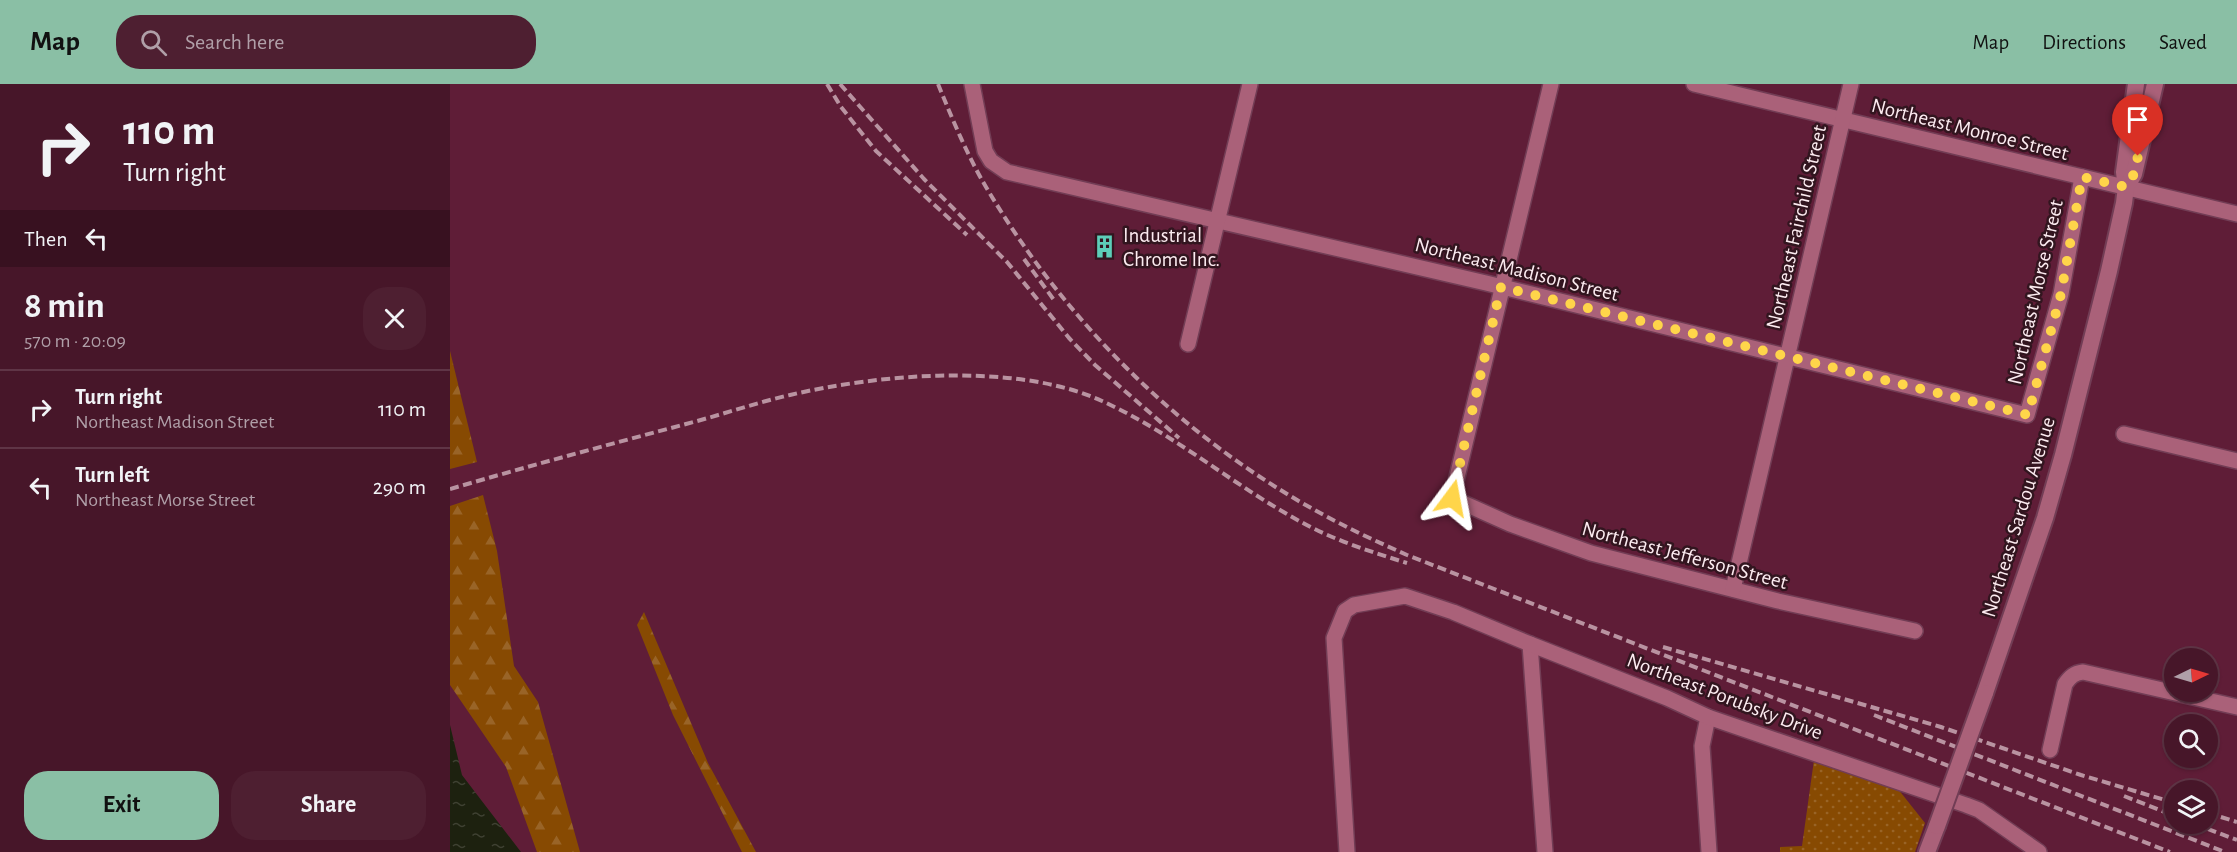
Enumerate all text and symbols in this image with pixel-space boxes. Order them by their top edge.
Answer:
search box [116,15,536,69]
icon: search [137,26,170,59]
text: Map [30,28,80,56]
text: Search here [185,31,284,53]
text: Map [1973,32,2009,53]
text: Directions [2042,32,2126,53]
text: Saved [2159,32,2207,53]
pin [2112,94,2163,156]
street label: Northeast Monroe Street [1869,95,2071,164]
icon: arrive [2121,103,2154,136]
icon: right [24,108,102,186]
text: 110 m [123,110,215,152]
street label: Northeast Fairchild Street [1763,123,1830,331]
text: Turn right [123,159,226,186]
street label: Northeast Morse Street [2004,197,2067,387]
icon: left [80,222,113,255]
place label: Industrial Chrome Inc. [1123,225,1220,270]
text: Then [24,228,68,250]
building icon: Industrial Chrome Inc. [1092,234,1118,260]
street label: Northeast Madison Street [1413,234,1621,305]
button: close [363,287,426,350]
text: 8 min [24,288,105,324]
text: 570 m · 20:09 [24,331,126,351]
text: Turn right [75,386,162,408]
icon: right [24,393,57,426]
text: 110 m [378,398,426,420]
text: Northeast Madison Street [75,412,274,432]
street label: Northeast Sardou Avenue [1978,415,2059,620]
text: Turn left [75,464,149,486]
position arrow [1420,466,1484,530]
icon: left [24,471,57,504]
text: 290 m [373,476,426,498]
text: Northeast Morse Street [75,490,255,510]
street label: Northeast Jefferson Street [1580,518,1790,593]
north arrow [2164,648,2218,702]
map controls [2164,648,2218,834]
street label: Northeast Porubsky Drive [1624,649,1826,743]
button: search [2164,714,2218,768]
button: Exit [24,771,219,840]
button: Share [231,771,426,840]
button: layers [2164,780,2218,834]

